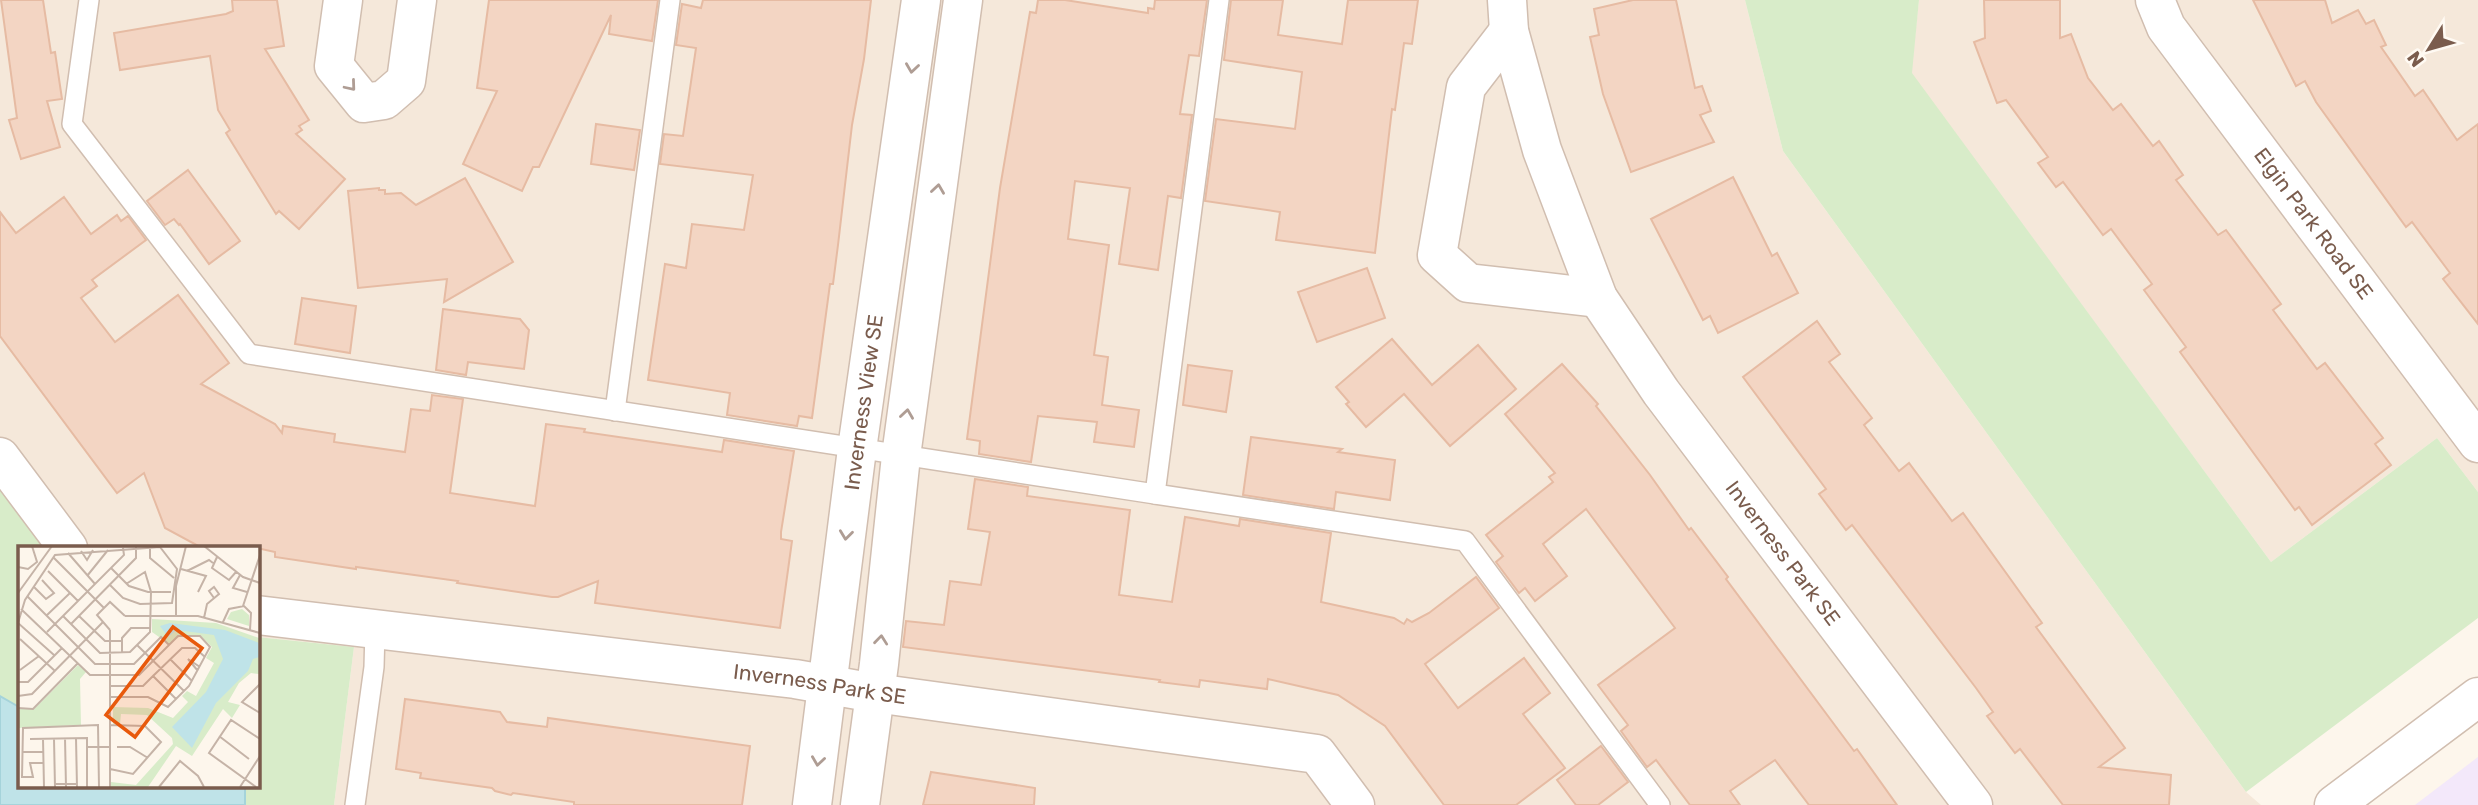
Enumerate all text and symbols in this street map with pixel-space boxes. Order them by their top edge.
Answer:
north arrow [2394,14,2464,84]
text: N [2403,47,2429,71]
one-way arrow [904,62,919,73]
one-way arrow [342,78,355,91]
street label: Elgin Park Road SE [2249,143,2379,304]
one-way arrow [930,183,945,195]
street label: Inverness View SE [839,313,888,492]
one-way arrow [899,408,914,420]
street label: Inverness Park SE [1721,476,1846,630]
one-way arrow [838,530,853,541]
inset map [18,546,259,788]
one-way arrow [873,634,888,645]
street label: Inverness Park SE [732,659,908,709]
one-way arrow [811,755,826,767]

